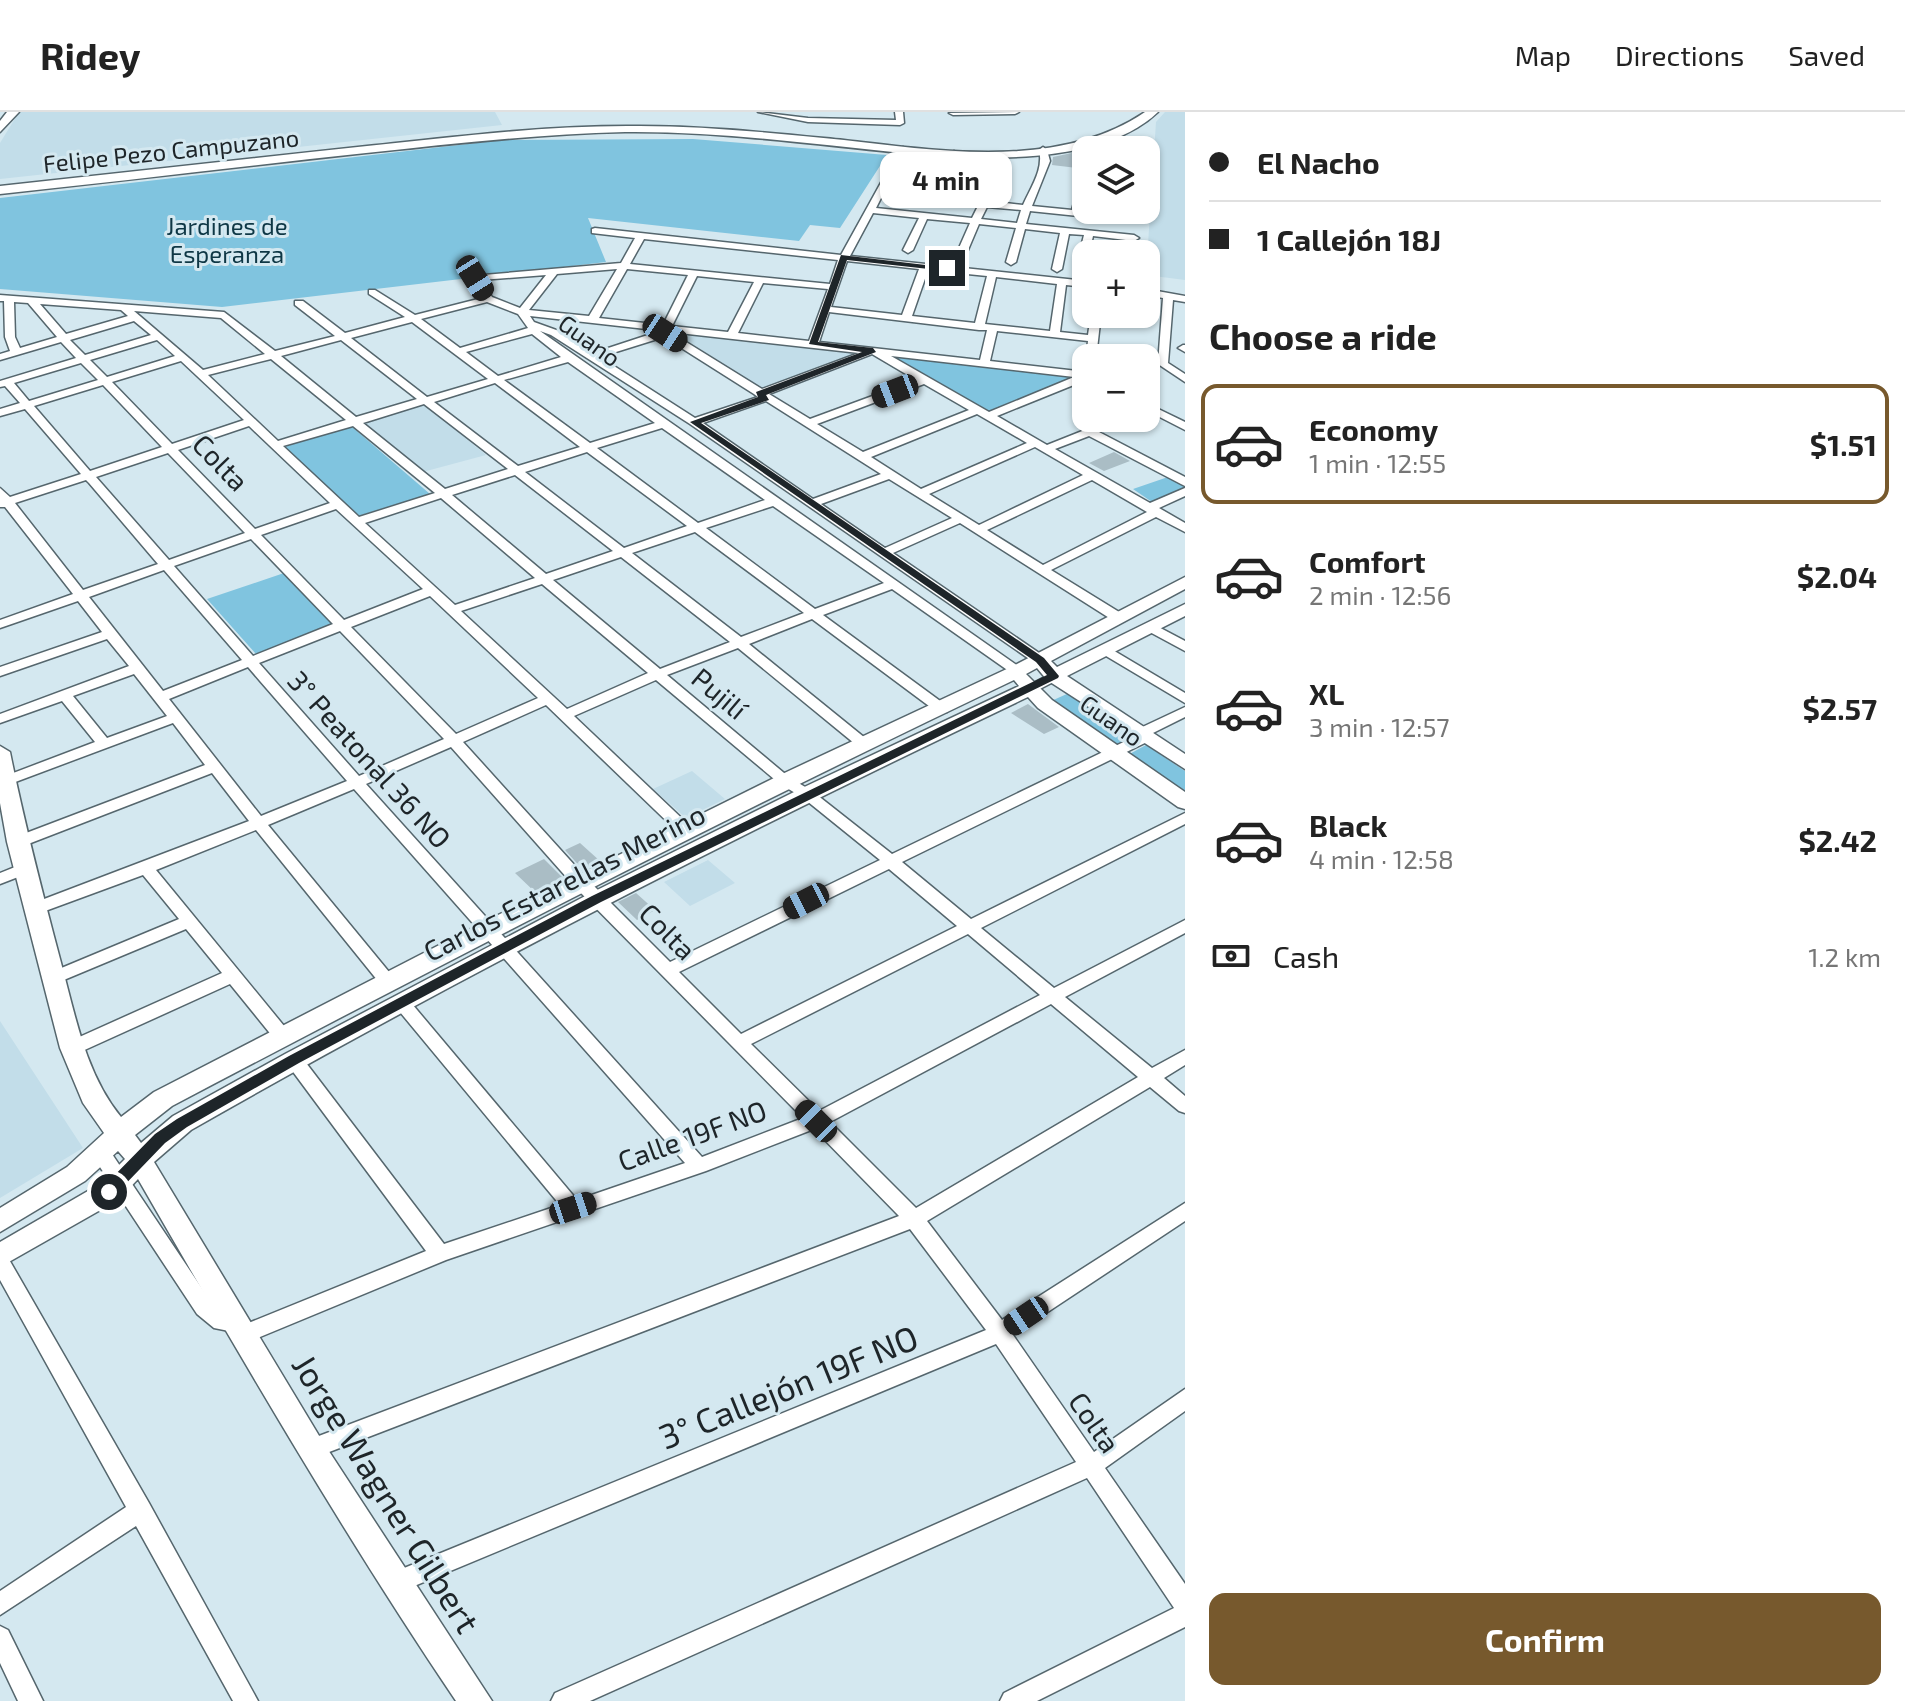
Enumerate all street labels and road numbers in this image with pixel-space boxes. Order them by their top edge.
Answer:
street label: Felipe Pezo Campuzano [42,122,300,178]
street label: Guano [553,308,627,372]
street label: Colta [186,426,256,498]
street label: Pujilí [685,660,755,727]
street label: 3° Peatonal 36 NO [281,663,459,855]
street label: Guano [1075,688,1149,752]
street label: Carlos Estarellas Merino [418,796,710,968]
street label: Colta [633,896,703,966]
street label: Calle 19F NO [613,1092,771,1178]
street label: 3° Callejón 19F NO [653,1315,923,1457]
street label: Jorge Wagner Gilbert [285,1346,489,1640]
street label: Colta [1062,1385,1128,1459]

